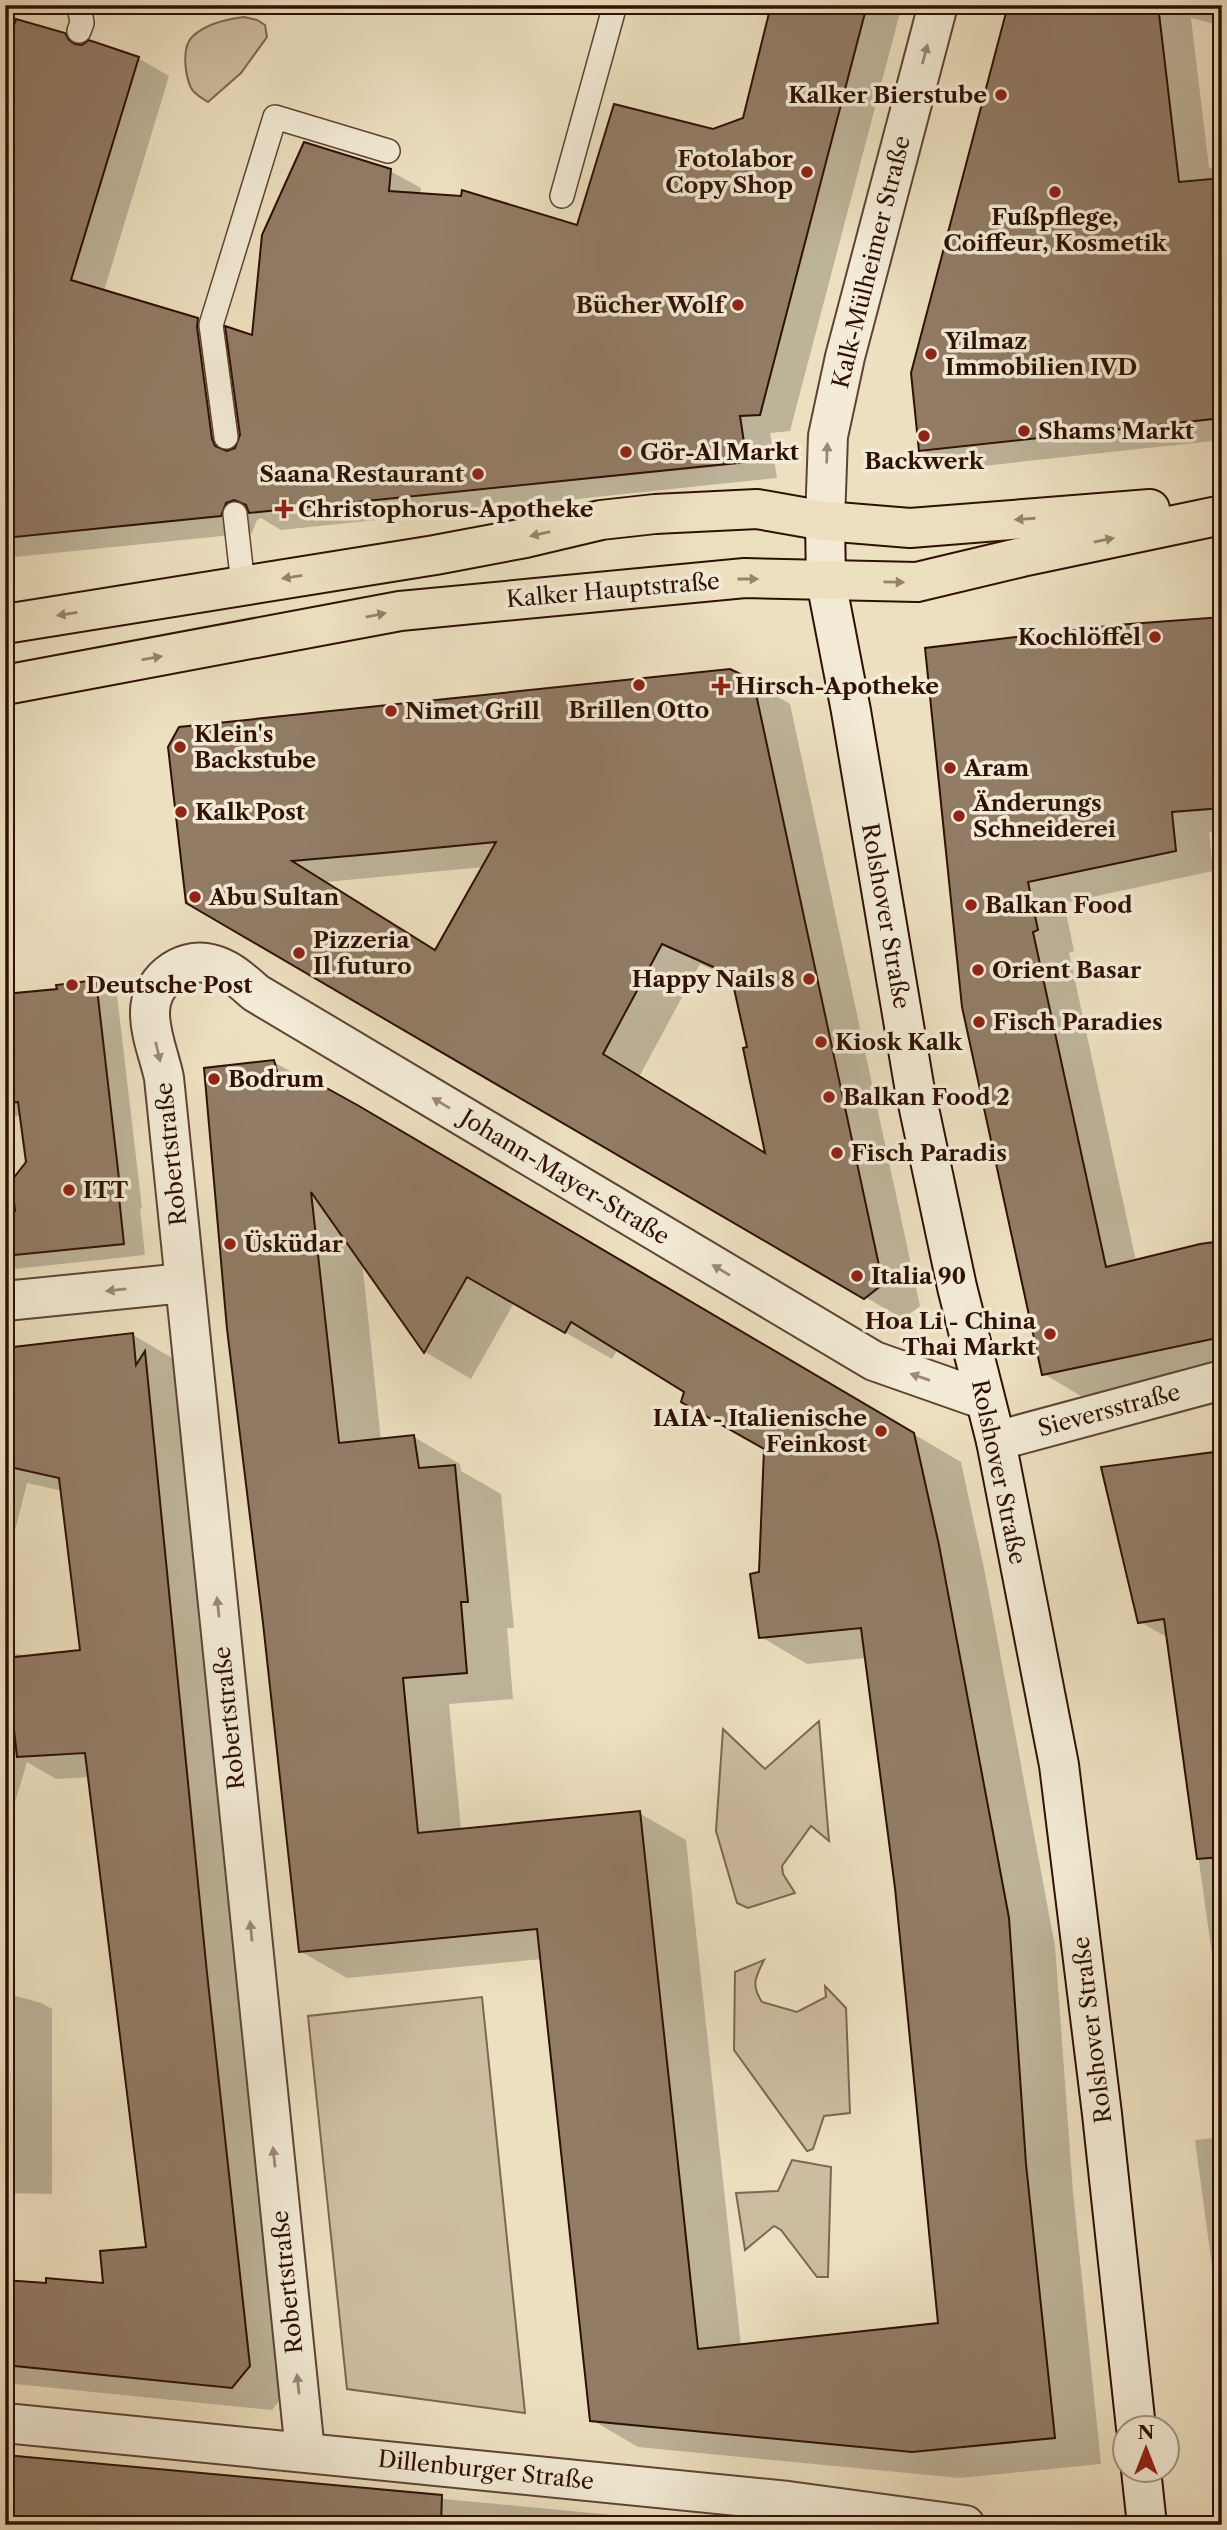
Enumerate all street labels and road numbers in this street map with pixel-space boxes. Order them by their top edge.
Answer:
street label: Kalk-Mülheimer Straße [826,133,916,391]
street label: Kalker Hauptstraße [505,567,721,613]
street label: Rolshover Straße [856,821,916,1011]
street label: Robertstraße [150,1081,192,1227]
street label: Johann-Mayer-Straße [453,1102,675,1251]
street label: Rolshover Straße [966,1377,1032,1567]
street label: Sieversstraße [1035,1378,1183,1442]
street label: Robertstraße [208,1645,250,1791]
street label: Rolshover Straße [1067,1935,1117,2125]
street label: Robertstraße [266,2209,308,2355]
street label: Dillenburger Straße [377,2445,595,2495]

